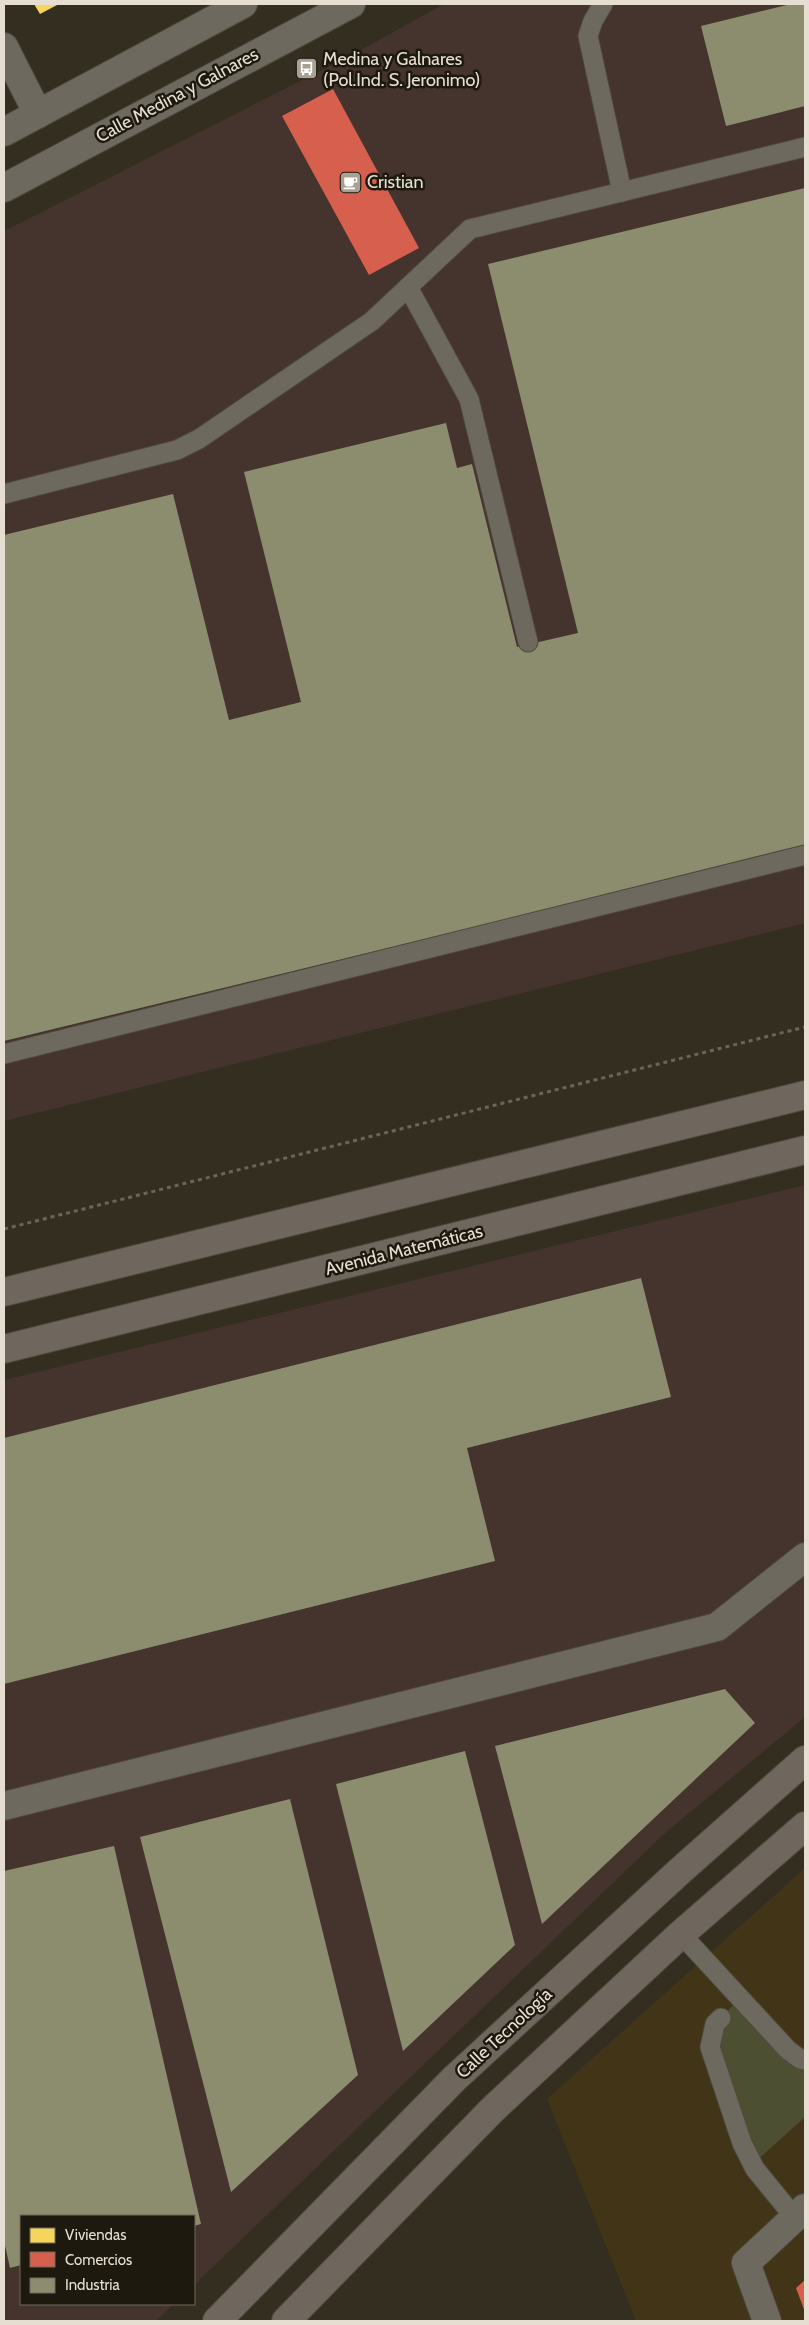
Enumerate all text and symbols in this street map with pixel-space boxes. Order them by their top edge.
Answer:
street label: Calle Medina y Galnares [92,43,262,147]
place label: Medina y Galnares (Pol.Ind. S. Jeronimo) [323,48,480,91]
bus stop icon: Medina y Galnares (Pol.Ind. S. Jeronimo) [295,57,319,81]
cafe icon: Cristian [339,170,363,194]
place label: Cristian [367,171,424,193]
street label: Avenida Matemáticas [323,1220,485,1280]
street label: Calle Tecnología [452,1983,557,2083]
legend [20,2215,195,2305]
text: Viviendas [65,2226,126,2244]
text: Comercios [65,2251,132,2269]
text: Industria [65,2276,120,2294]

